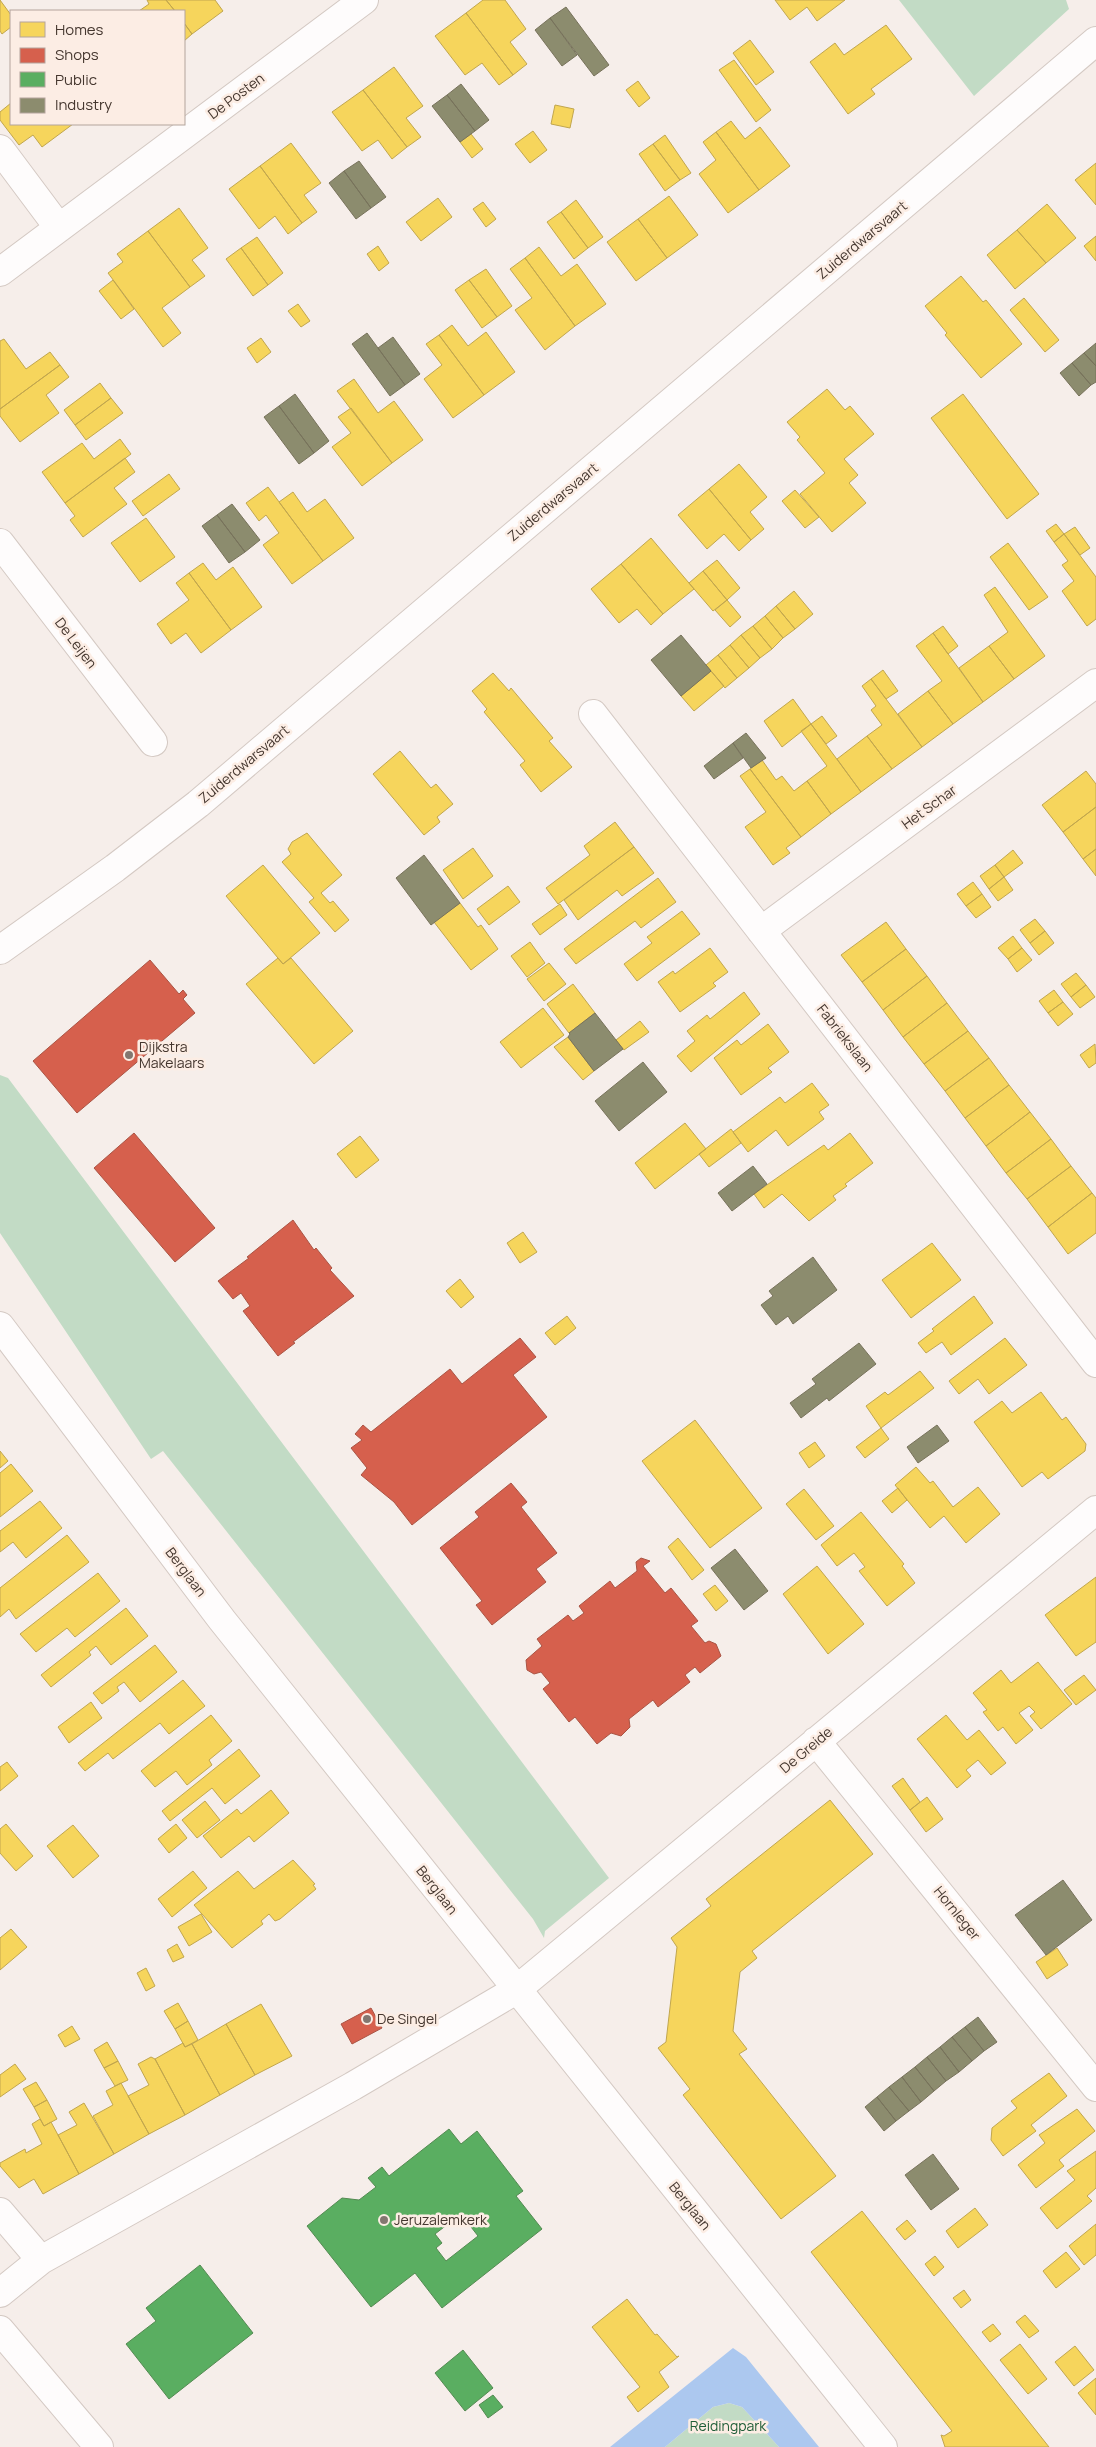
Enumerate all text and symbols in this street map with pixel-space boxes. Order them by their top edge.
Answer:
legend [10,10,185,125]
text: Homes [55,19,104,40]
text: Shops [55,44,99,65]
street label: De Posten [204,68,268,123]
text: Public [55,69,97,90]
text: Industry [55,94,112,115]
street label: Zuiderdwarsvaart [812,196,911,283]
street label: Zuiderdwarsvaart [503,458,602,545]
street label: De Leijen [51,614,102,672]
street label: Zuiderdwarsvaart [194,720,293,807]
street label: Het Schar [897,780,960,833]
street label: Fabriekslaan [813,1000,878,1075]
place label: Dijkstra Makelaars [139,1037,204,1072]
marker: Dijkstra Makelaars [123,1049,135,1061]
street label: Berglaan [162,1543,211,1600]
street label: De Greide [775,1722,836,1777]
street label: Berglaan [412,1861,462,1918]
street label: Hornleger [930,1882,985,1944]
place label: De Singel [377,2009,437,2028]
marker: De Singel [361,2013,373,2025]
street label: Berglaan [665,2178,716,2234]
place label: Jeruzalemkerk [394,2210,488,2229]
marker: Jeruzalemkerk [378,2214,390,2226]
park label: Reidingpark [690,2416,767,2435]

